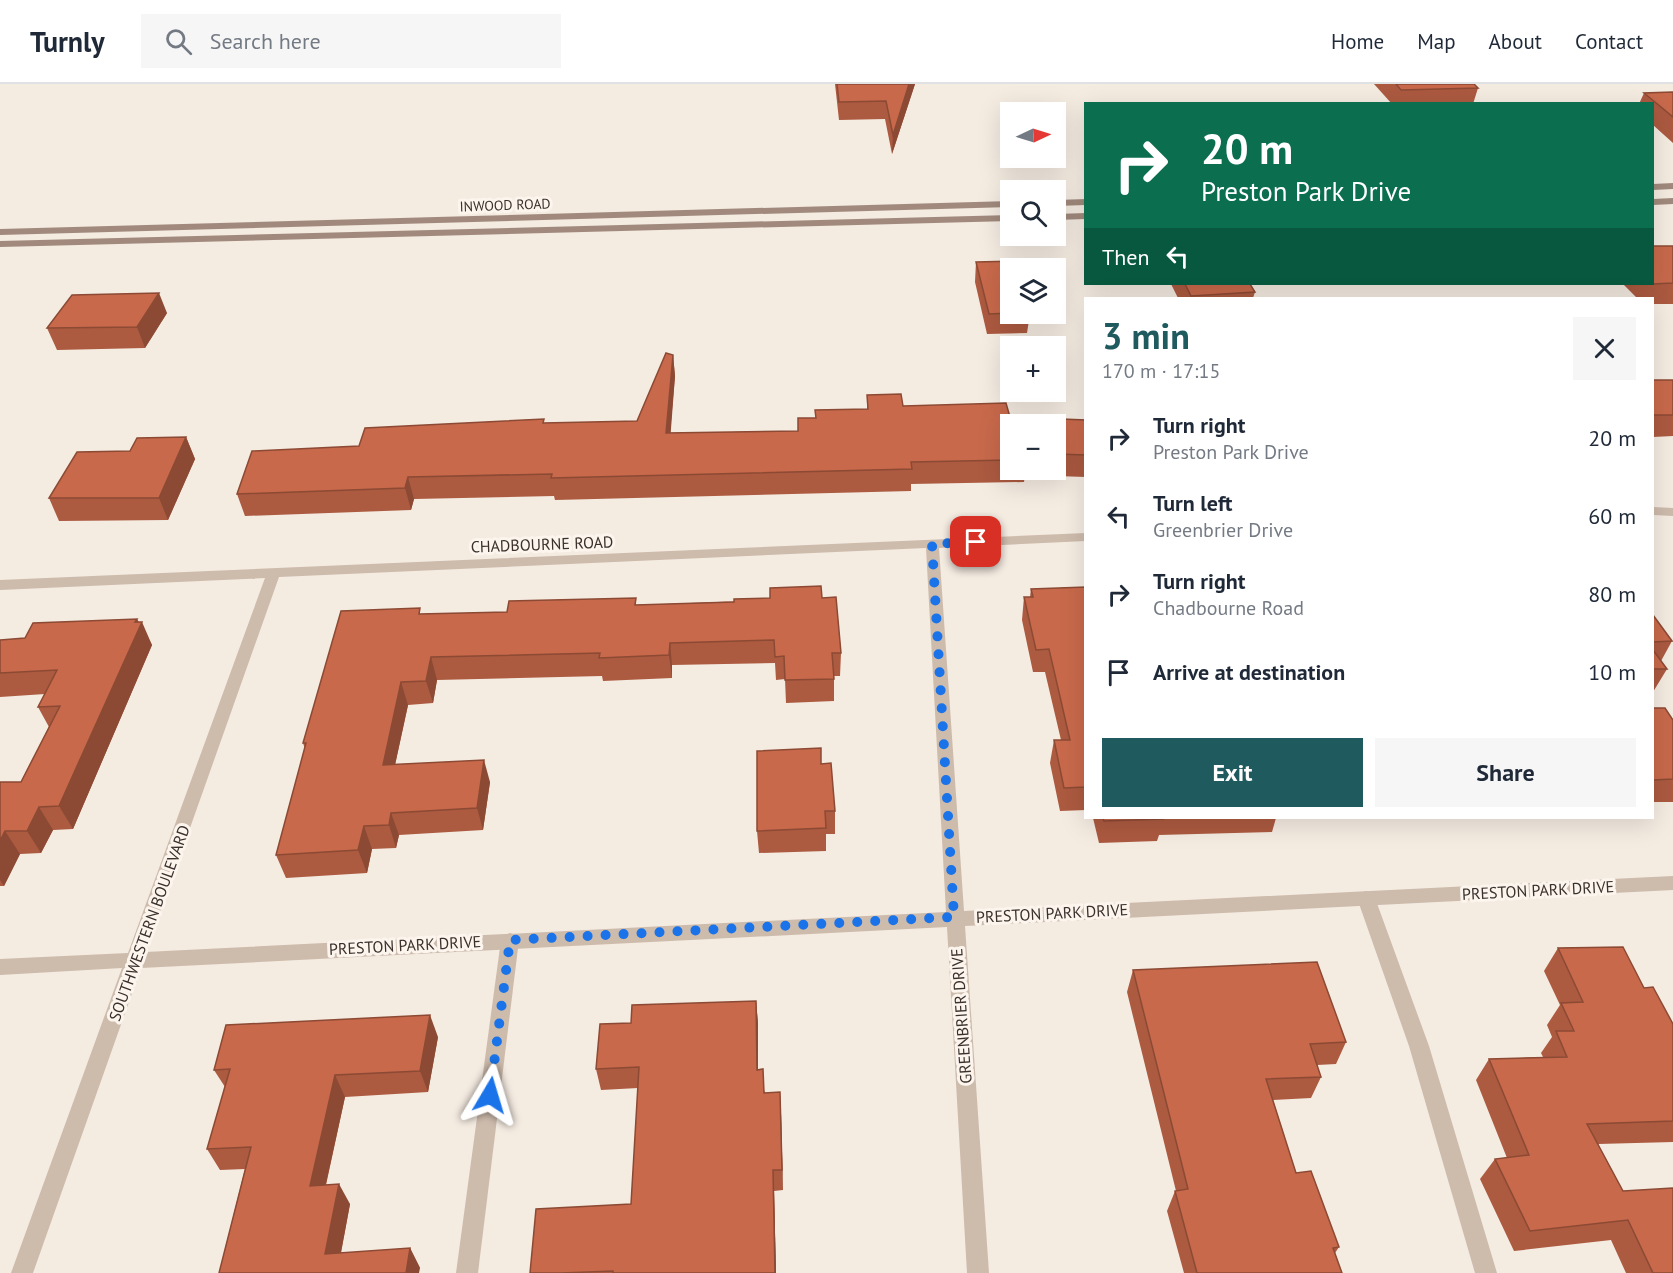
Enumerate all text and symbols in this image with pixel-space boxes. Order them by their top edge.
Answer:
search box [141,14,561,68]
text: Turnly [30,23,105,60]
icon: search [162,25,195,58]
text: Search here [210,27,321,55]
text: Home [1331,28,1384,55]
text: Map [1417,28,1456,55]
text: About [1489,28,1542,55]
text: Contact [1575,28,1643,55]
north arrow [1000,102,1066,168]
map controls [1000,102,1066,480]
text: 20 m [1201,121,1293,176]
icon: right [1102,126,1180,204]
text: Preston Park Drive [1201,174,1411,208]
button: search [1000,180,1066,246]
street label: INWOOD ROAD [459,194,551,216]
icon: left [1161,240,1194,273]
text: Then [1102,243,1149,271]
button: layers [1000,258,1066,324]
text: 3 min [1102,312,1190,359]
button: close [1573,317,1636,380]
button: + [1000,336,1066,402]
text: 170 m · 17:15 [1102,358,1220,384]
text: Turn right [1153,411,1245,439]
button: − [1000,414,1066,480]
icon: right [1102,422,1135,455]
text: 20 m [1588,424,1636,452]
text: Preston Park Drive [1153,439,1309,465]
text: Turn left [1153,489,1233,517]
icon: left [1102,500,1135,533]
text: 60 m [1588,502,1636,530]
pin [950,516,1001,567]
text: Greenbrier Drive [1153,517,1293,543]
icon: arrive [959,525,992,558]
street label: CHADBOURNE ROAD [470,532,614,556]
text: Turn right [1153,567,1245,595]
icon: right [1102,578,1135,611]
text: 80 m [1588,580,1636,608]
text: Chadbourne Road [1153,595,1304,621]
icon: arrive [1102,656,1135,689]
text: Arrive at destination [1153,658,1345,686]
text: 10 m [1588,658,1636,686]
button: Exit [1102,738,1363,807]
button: Share [1375,738,1636,807]
street label: SOUTHWESTERN BOULEVARD [104,822,194,1024]
street label: PRESTON PARK DRIVE [1461,876,1615,904]
street label: PRESTON PARK DRIVE [975,899,1129,927]
street label: PRESTON PARK DRIVE [328,931,482,959]
street label: GREENBRIER DRIVE [946,948,976,1084]
position arrow [458,1063,522,1127]

